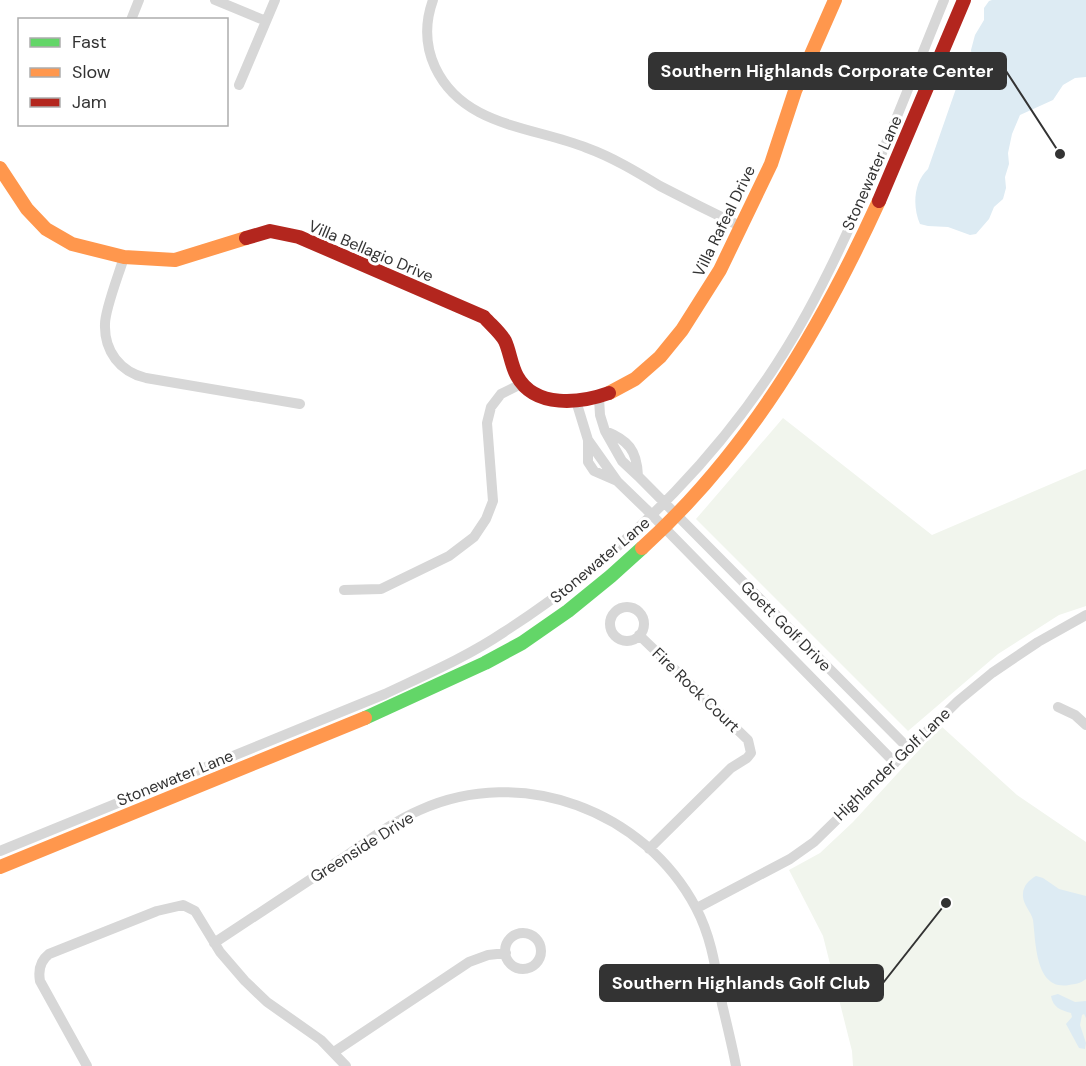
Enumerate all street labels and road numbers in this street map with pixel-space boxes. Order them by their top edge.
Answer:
street label: Stonewater Lane [837,112,907,234]
street label: Villa Rafeal Drive [688,162,760,280]
street label: Villa Bellagio Drive [305,215,437,287]
street label: Stonewater Lane [546,512,654,608]
street label: Goett Golf Drive [736,576,836,676]
street label: Fire Rock Court [648,643,744,737]
street label: Highlander Golf Lane [829,703,955,825]
street label: Stonewater Lane [114,745,236,811]
street label: Greenside Drive [306,807,418,887]

